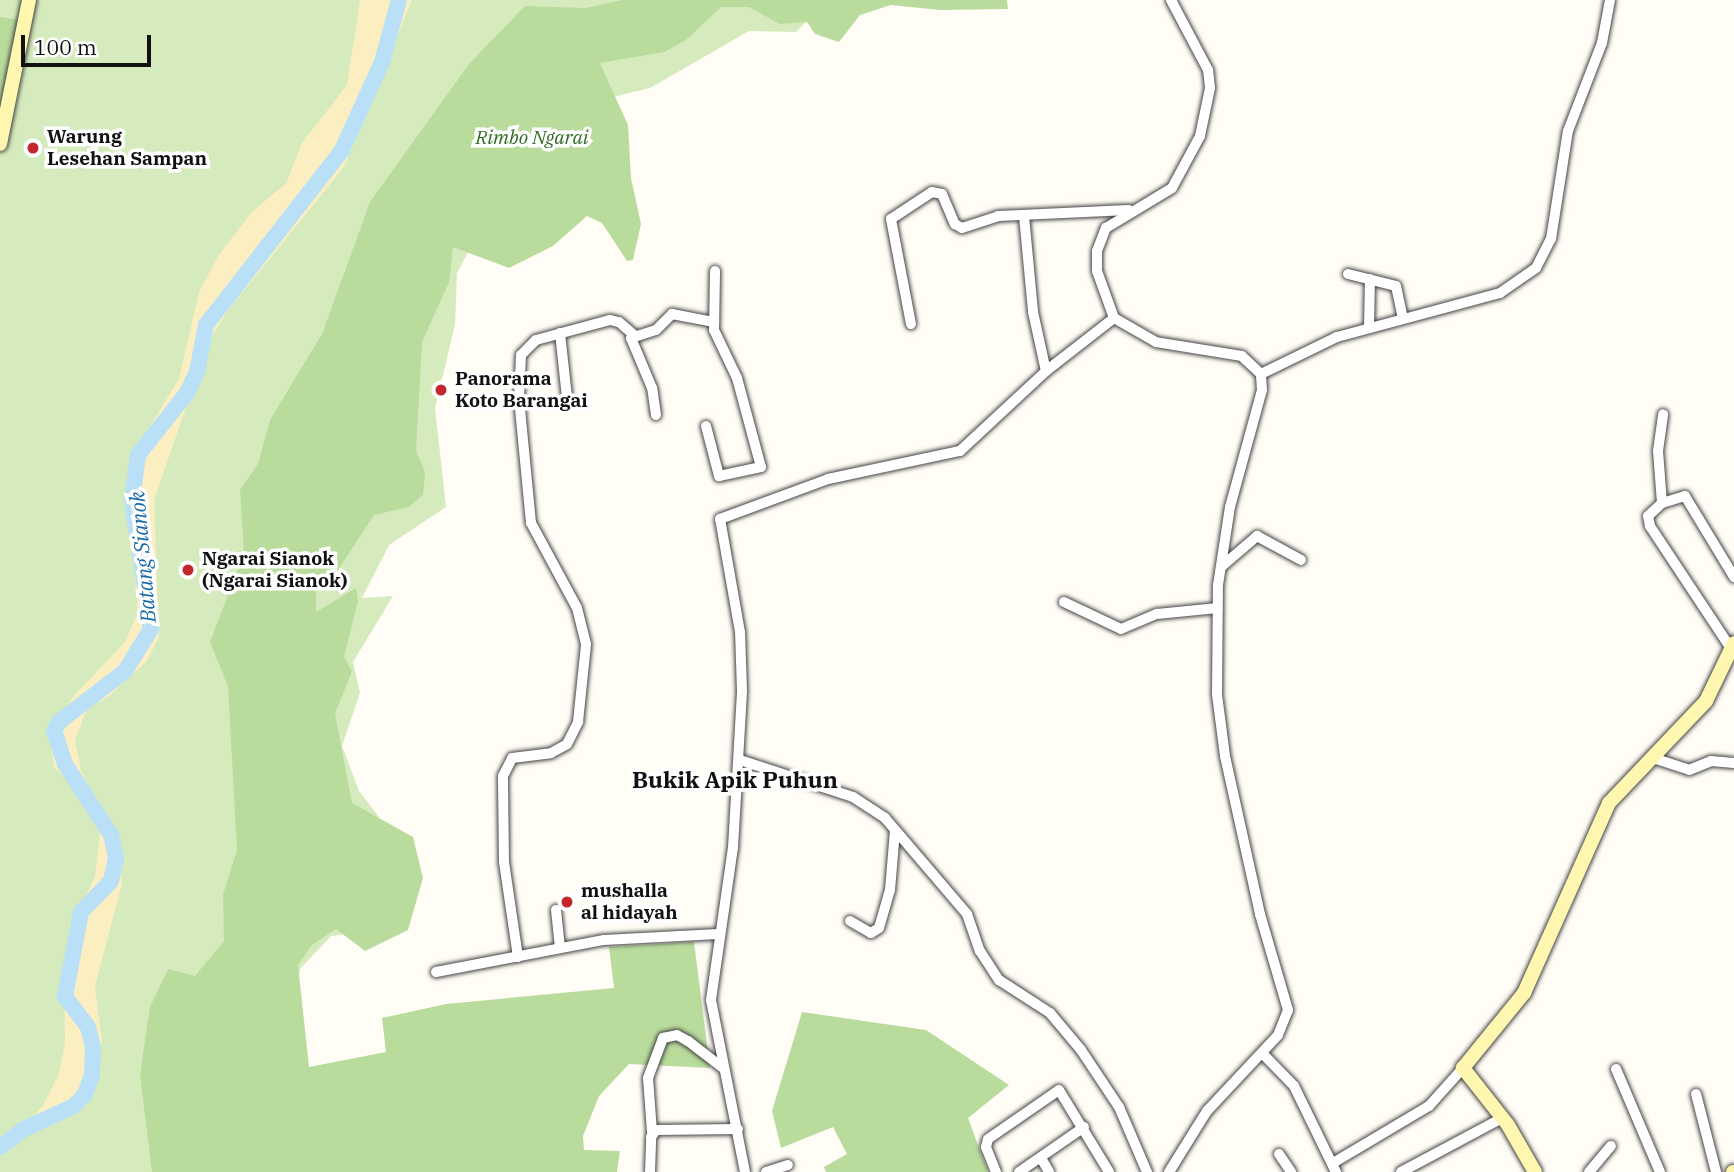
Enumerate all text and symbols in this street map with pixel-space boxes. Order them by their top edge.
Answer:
scale bar [24,21,154,65]
text: 100 m [34,33,97,61]
place label: Warung Lesehan Sampan [47,126,207,170]
park label: Rimbo Ngarai [475,127,589,149]
marker: Warung Lesehan Sampan [25,140,41,156]
place label: Panorama Koto Barangai [455,368,588,412]
marker: Panorama Koto Barangai [433,382,449,398]
water label: Batang Sianok [124,490,160,624]
place label: Ngarai Sianok (Ngarai Sianok) [202,548,348,592]
marker: Ngarai Sianok (Ngarai Sianok) [180,562,196,578]
district label: Bukik Apik Puhun [632,765,838,793]
place label: mushalla al hidayah [581,880,678,924]
marker: mushalla al hidayah [559,894,575,910]

